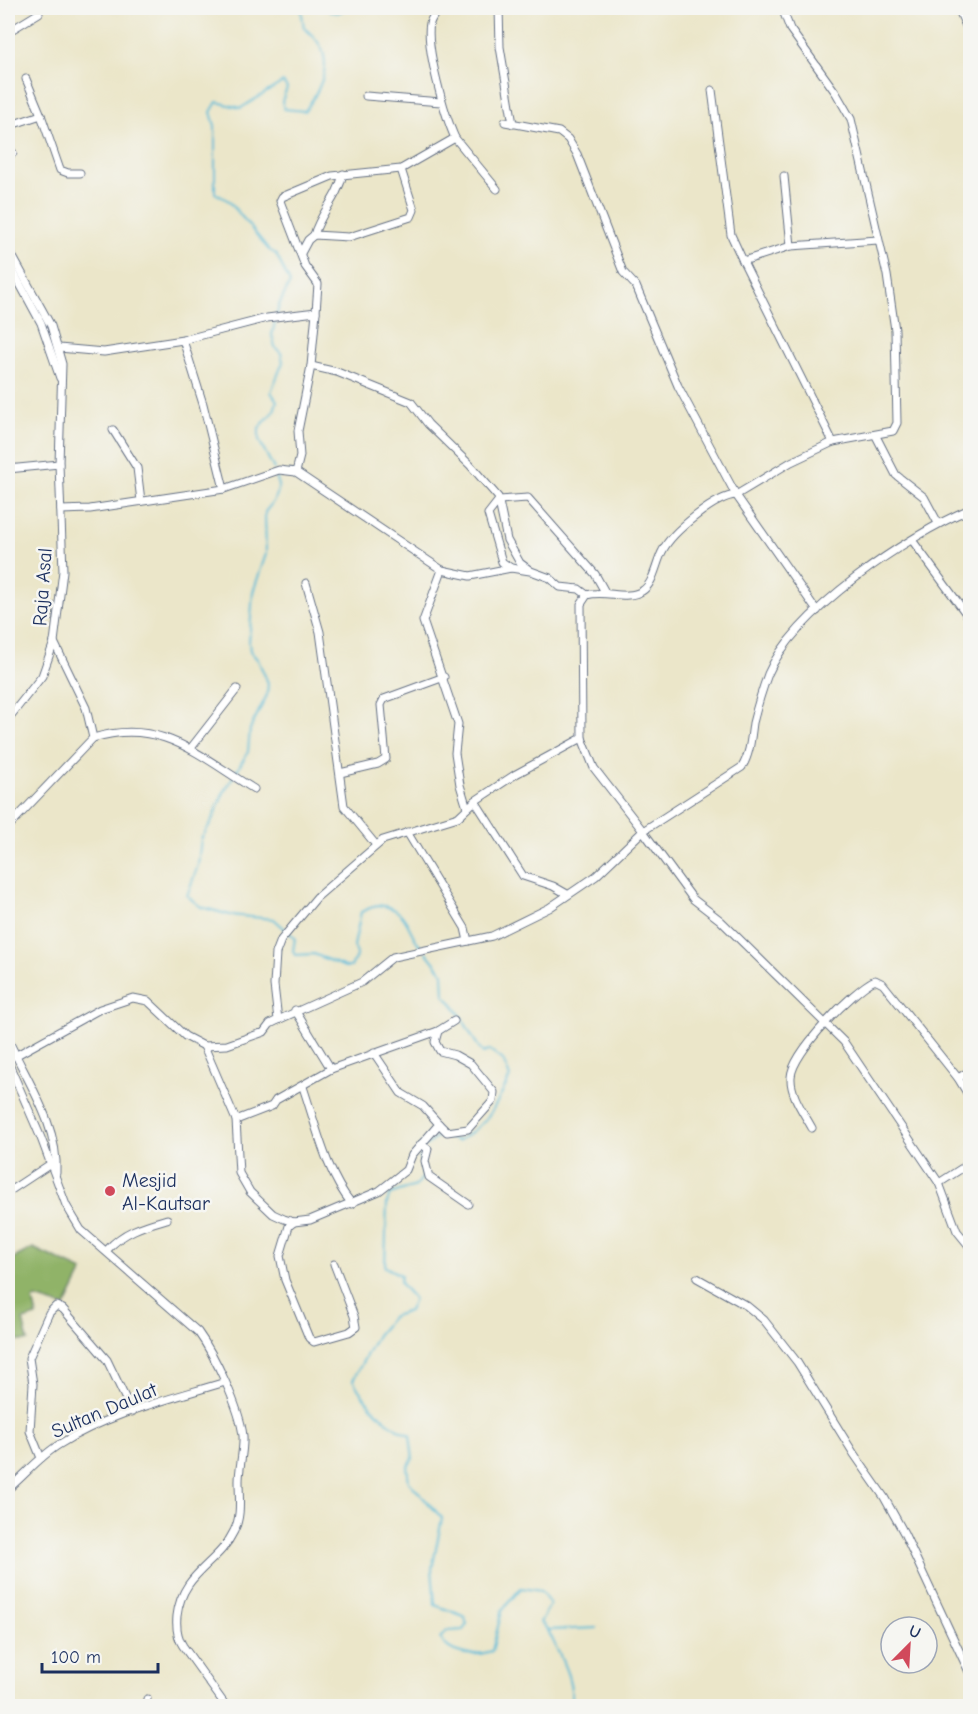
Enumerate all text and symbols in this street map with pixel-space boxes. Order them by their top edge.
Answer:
street label: Raja Asal [28,547,57,627]
place label: Mesjid Al-Kautsar [122,1169,210,1215]
marker: Mesjid Al-Kautsar [103,1184,117,1198]
street label: Sultan Daulat [48,1377,162,1443]
north arrow [879,1615,939,1675]
text: U [906,1622,923,1643]
scale bar [42,1636,158,1674]
text: 100 m [51,1647,101,1668]

